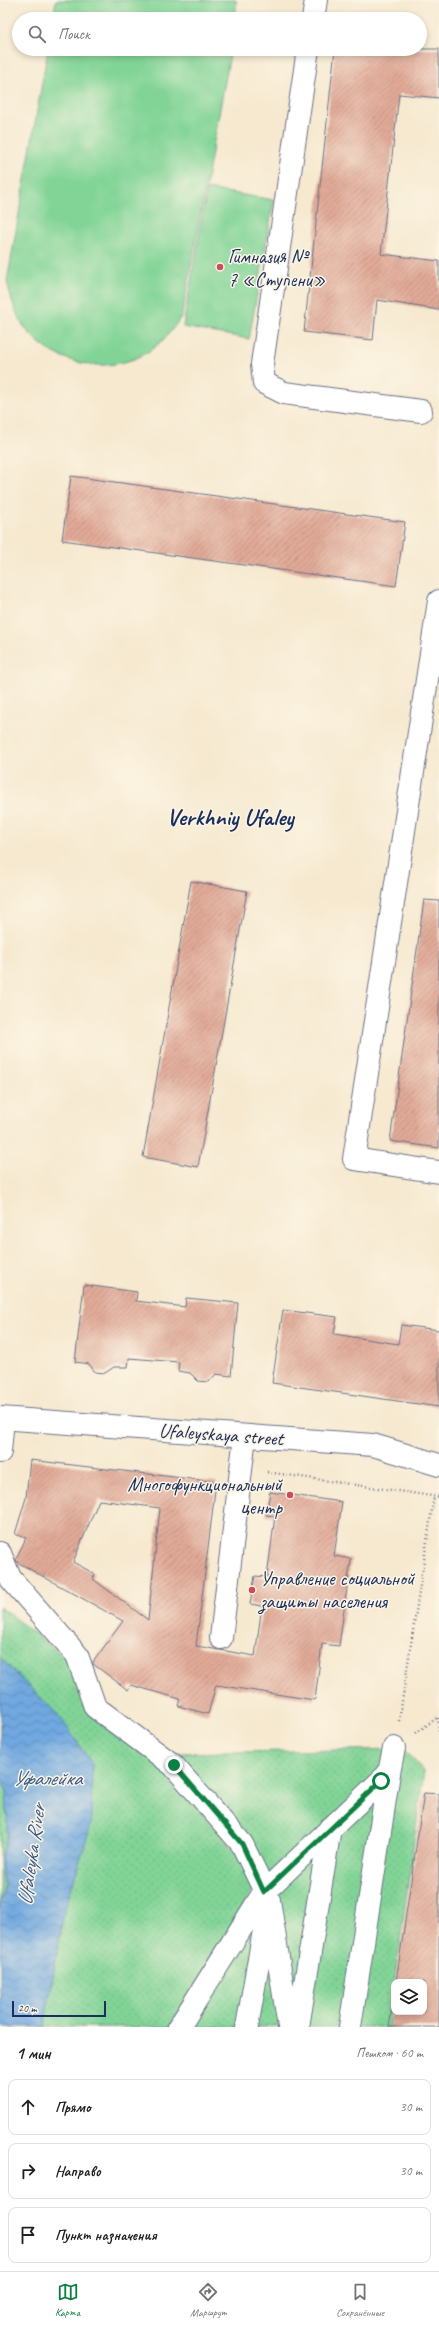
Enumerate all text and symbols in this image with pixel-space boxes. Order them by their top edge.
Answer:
search box [12,12,427,56]
icon: search [26,23,48,45]
text: Поиск [58,25,90,44]
place label: Гимназия № 7 «Ступени» [228,244,326,292]
marker: Гимназия № 7 «Ступени» [215,262,225,272]
district label: Verkhniy Ufaley [167,802,295,832]
street label: Ufaleyskaya street [158,1418,286,1451]
place label: Многофункциональный центр [128,1472,284,1520]
marker: Многофункциональный центр [285,1490,295,1500]
place label: Управление социальной защиты населения [257,1566,416,1615]
marker: Управление социальной защиты населения [247,1585,257,1595]
route end [165,1756,183,1774]
water label: Уфалейка [12,1765,83,1791]
route start [372,1772,390,1790]
water label: Ufaleyka River [11,1800,51,1907]
map controls [391,1979,427,2015]
button: layers [391,1979,427,2015]
scale bar [12,1999,106,2018]
text: 20 m [18,2001,37,2015]
text: 1 мин [16,2043,51,2064]
text: Пешком · 60 m [356,2045,423,2061]
icon: ahead [17,2096,39,2118]
text: Прямо [55,2098,91,2117]
text: 30 m [400,2099,422,2115]
icon: right [17,2160,39,2182]
text: Направо [55,2162,101,2181]
text: 30 m [400,2163,422,2179]
icon: arrive [17,2224,39,2246]
text: Пункт назначения [55,2226,157,2245]
tab: Карта [55,2281,80,2319]
tab: Маршрут [190,2281,226,2319]
tab: Сохранённые [336,2281,384,2319]

